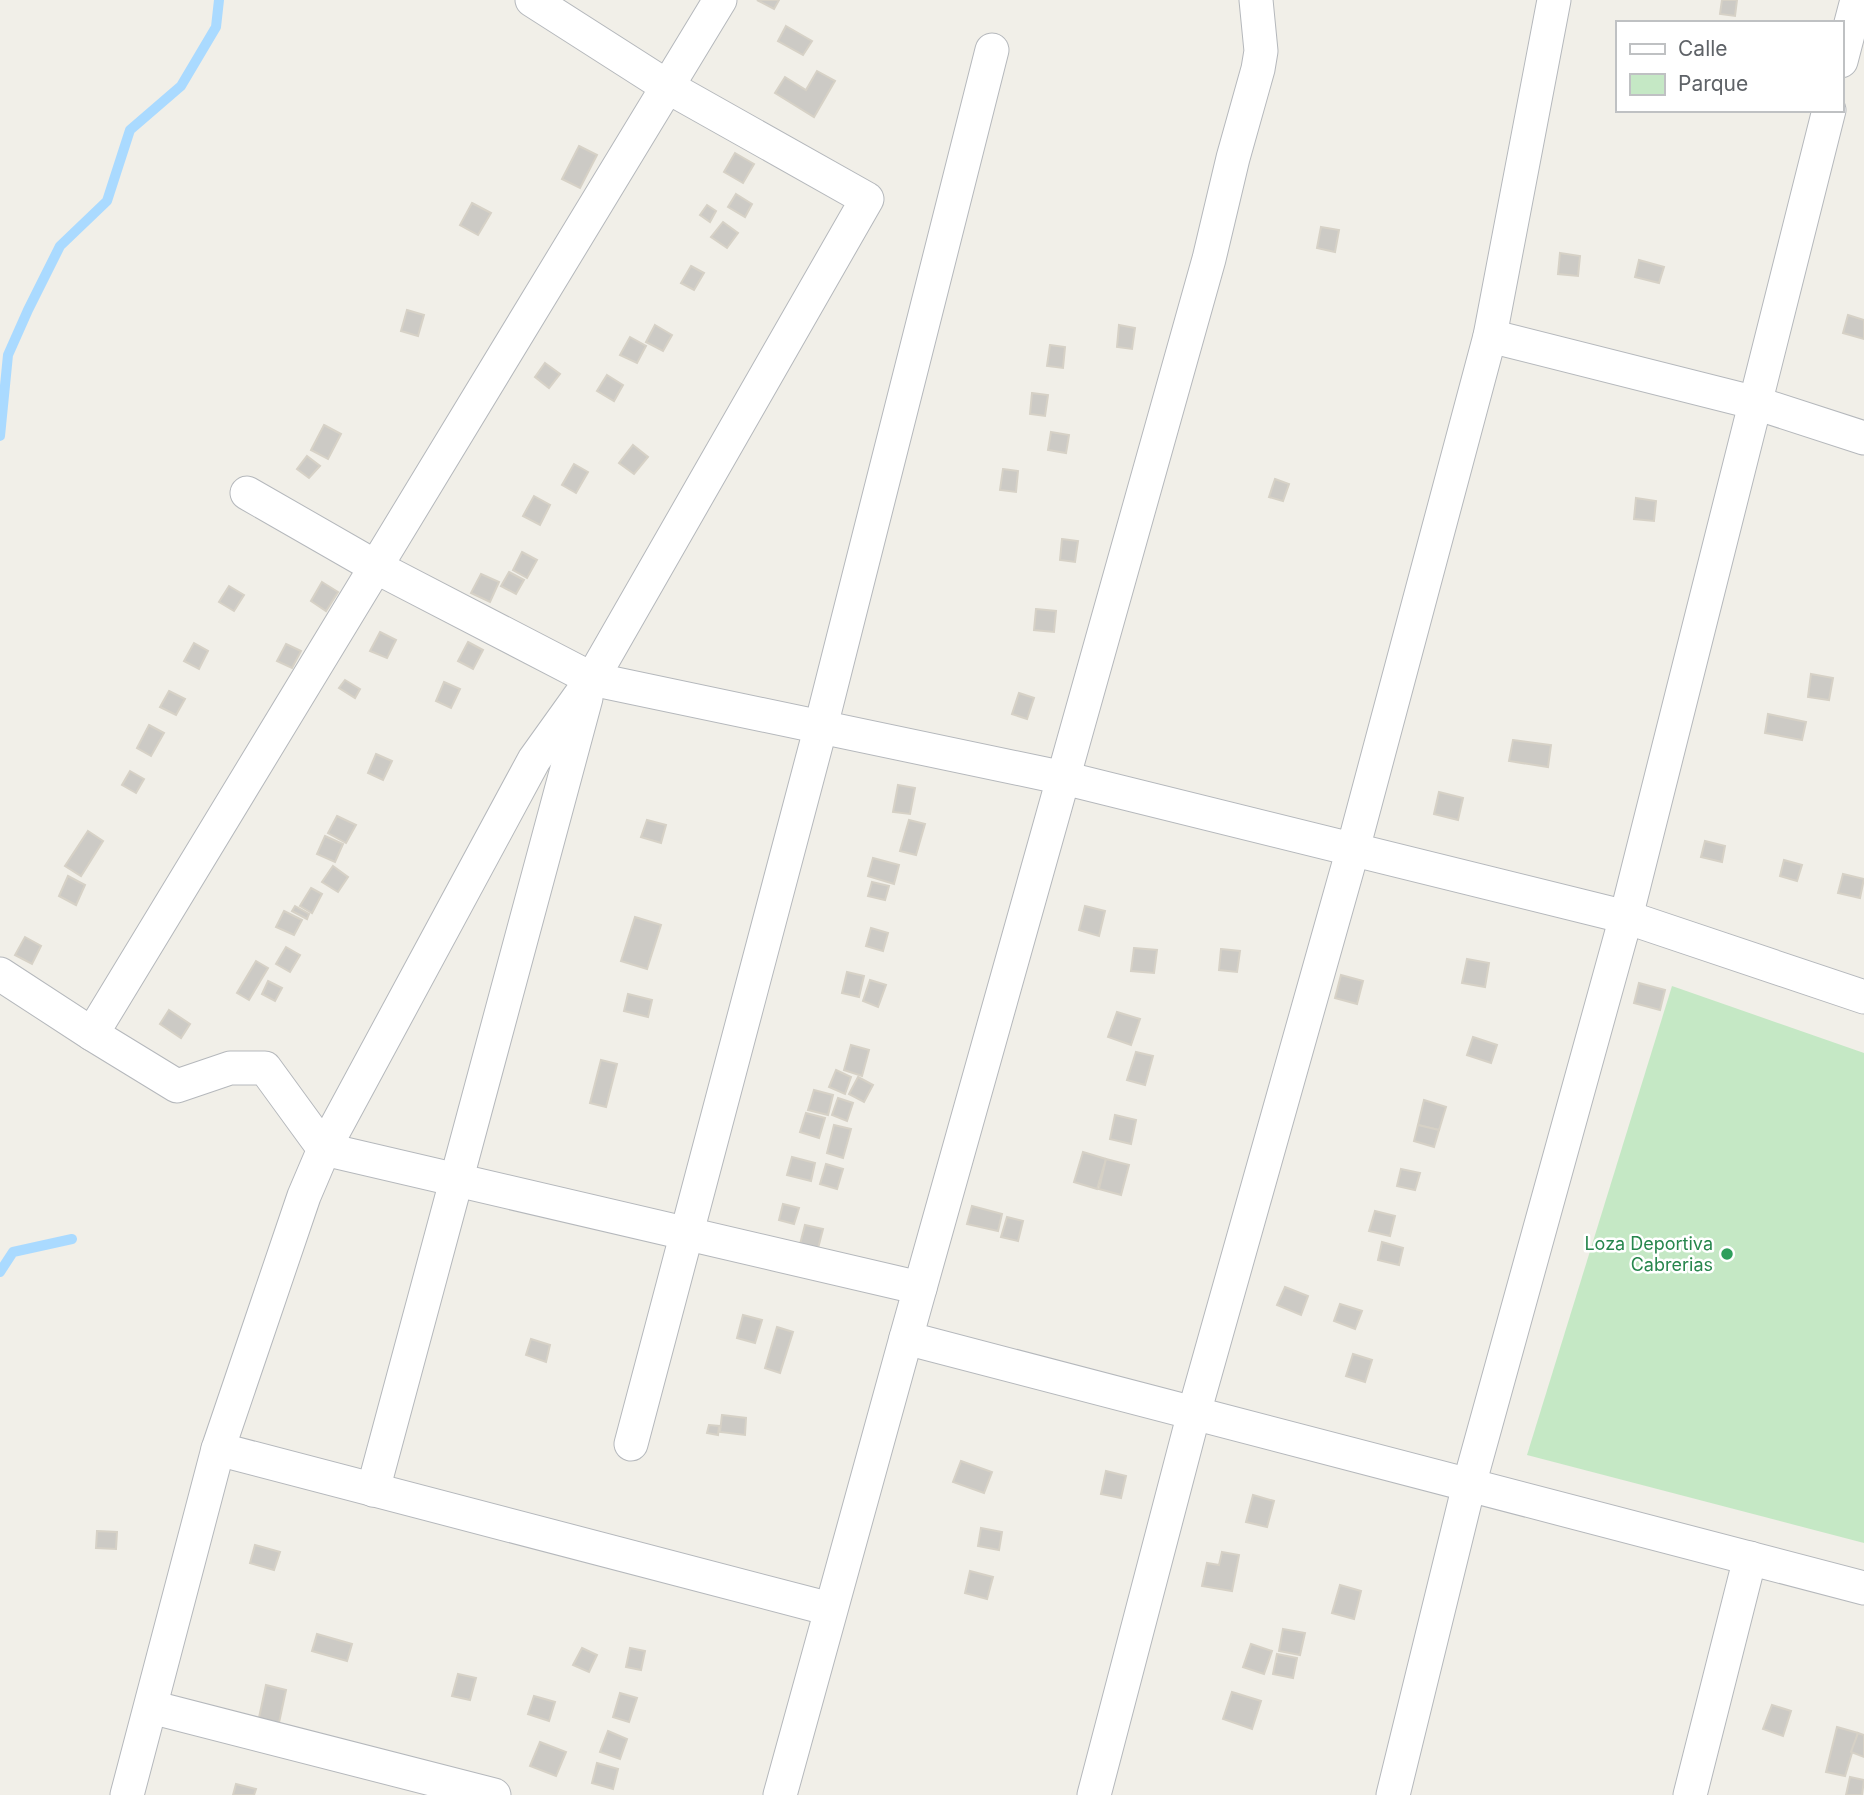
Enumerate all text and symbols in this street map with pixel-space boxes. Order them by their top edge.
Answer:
legend [1616,21,1843,112]
text: Calle [1678,36,1728,61]
text: Parque [1678,71,1748,96]
place label: Loza Deportiva Cabrerias [1584,1233,1713,1275]
marker: Loza Deportiva Cabrerias [1719,1246,1735,1262]

